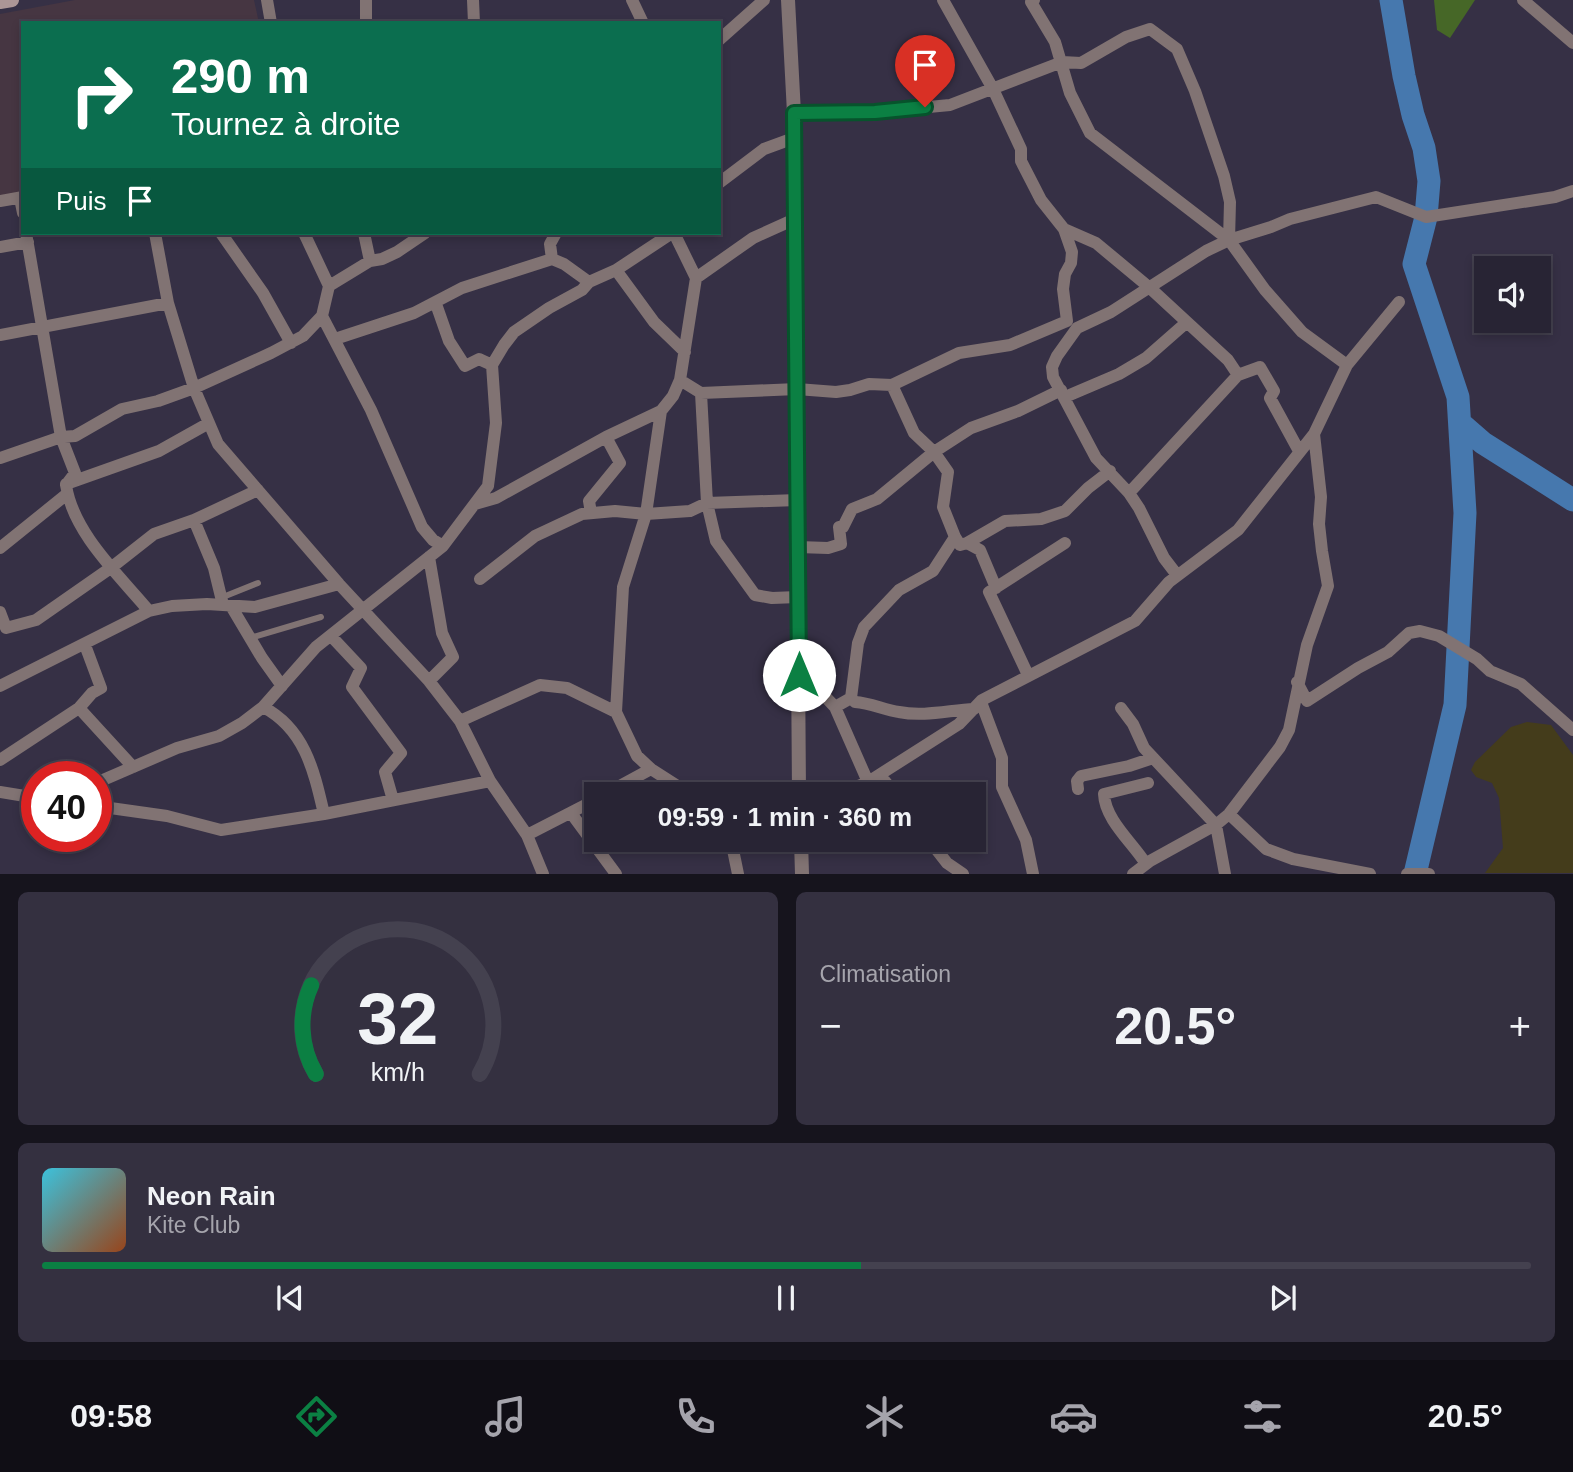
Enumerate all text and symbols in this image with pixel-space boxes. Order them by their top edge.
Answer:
pin [895,35,955,107]
icon: arrive [906,46,944,84]
icon: right [56,49,147,140]
text: 290 m [171,49,310,103]
text: Tournez à droite [171,106,400,142]
icon: arrive [121,182,159,220]
text: Puis [56,186,107,216]
map controls [1474,256,1551,333]
button: sound [1474,256,1551,333]
position arrow [762,638,836,712]
speed limit sign: 40 [21,761,112,852]
text: 09:59 · 1 min · 360 m [658,802,912,832]
text: Climatisation [820,961,951,987]
text: 32 [357,979,438,1060]
text: 20.5° [1114,997,1236,1055]
text: − [820,1005,842,1047]
text: + [1509,1005,1531,1047]
text: km/h [371,1058,425,1086]
text: Neon Rain [147,1181,276,1211]
text: Kite Club [147,1212,240,1238]
icon: previous [271,1279,309,1317]
icon: pause [767,1279,805,1317]
icon: next [1264,1279,1302,1317]
icon: directions [292,1392,341,1441]
icon: music [481,1392,530,1441]
icon: phone [671,1392,720,1441]
icon: climate [860,1392,909,1441]
icon: car [1049,1392,1098,1441]
icon: filters [1238,1392,1287,1441]
text: 09:58 [70,1398,152,1434]
text: 20.5° [1428,1398,1503,1434]

